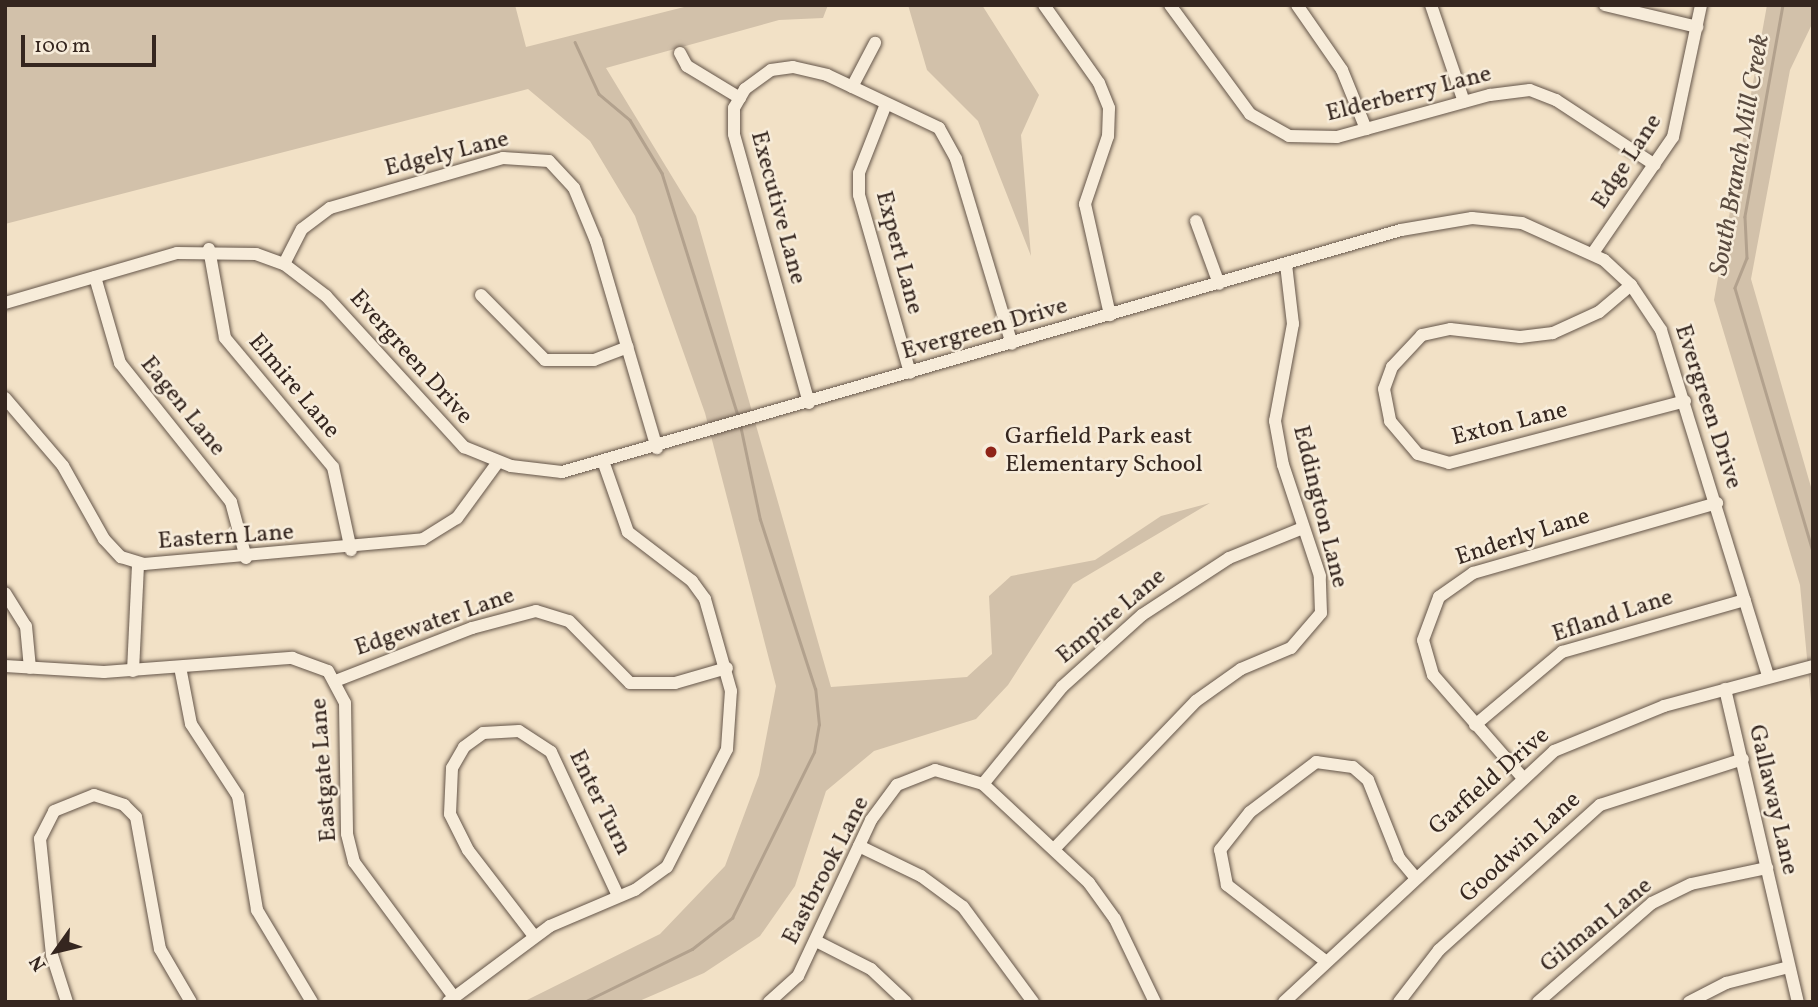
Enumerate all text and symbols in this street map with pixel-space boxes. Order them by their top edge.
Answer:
scale bar [24,21,159,65]
text: 100 m [34,32,91,61]
water label: South Branch Mill Creek [1704,32,1778,278]
street label: Elderberry Lane [1323,60,1495,130]
street label: Edge Lane [1587,109,1669,215]
street label: Edgely Lane [382,126,512,184]
street label: Executive Lane [743,128,811,288]
street label: Expert Lane [868,188,928,318]
street label: Evergreen Drive [342,285,478,431]
street label: Evergreen Drive [899,293,1071,367]
street label: Evergreen Drive [1667,321,1747,493]
street label: Elmire Lane [241,329,345,445]
street label: Eagen Lane [133,351,231,463]
street label: Exton Lane [1449,397,1571,453]
street label: Eddington Lane [1285,423,1353,591]
place label: Garfield Park east Elementary School [1005,424,1203,480]
marker: Garfield Park east Elementary School [983,444,999,460]
street label: Enderly Lane [1452,503,1594,573]
street label: Eastern Lane [157,519,295,557]
street label: Empire Lane [1051,563,1173,671]
street label: Edgewater Lane [351,582,519,664]
street label: Efland Lane [1549,584,1677,650]
street label: Eastgate Lane [306,697,344,843]
street label: Garfield Drive [1424,722,1556,842]
street label: Gallaway Lane [1741,722,1803,878]
street label: Enter Turn [561,745,637,861]
street label: Goodwin Lane [1455,786,1587,910]
street label: Eastbrook Lane [777,792,877,950]
street label: Gilman Lane [1535,872,1659,980]
north arrow [21,916,91,986]
text: N [24,950,53,976]

